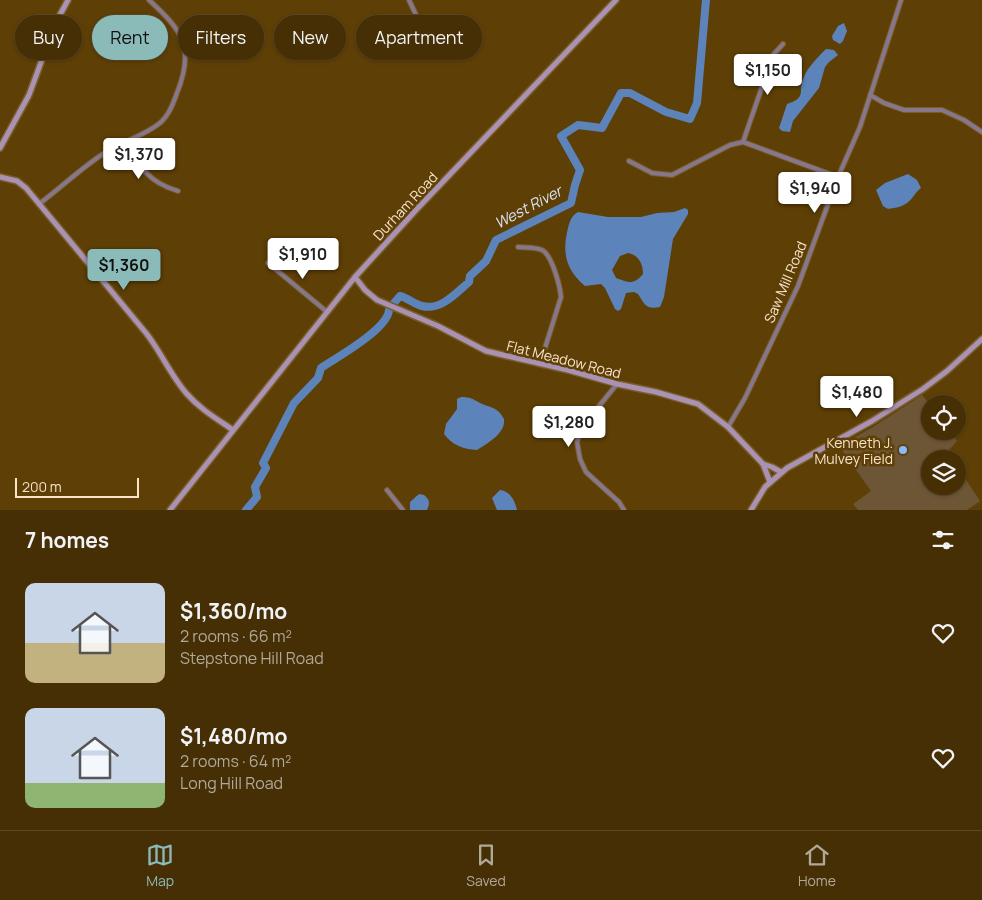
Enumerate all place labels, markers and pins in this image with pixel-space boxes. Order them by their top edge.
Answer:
pin: $1,150 [727,54,809,96]
pin: $1,370 [98,138,180,180]
pin: $1,940 [774,172,856,214]
pin: $1,910 [262,238,344,280]
pin: $1,360 [83,248,165,291]
pin: $1,480 [816,376,898,418]
pin: $1,280 [528,406,610,448]
place label: Kenneth J. Mulvey Field [815,433,893,468]
marker: Kenneth J. Mulvey Field [897,444,909,456]

